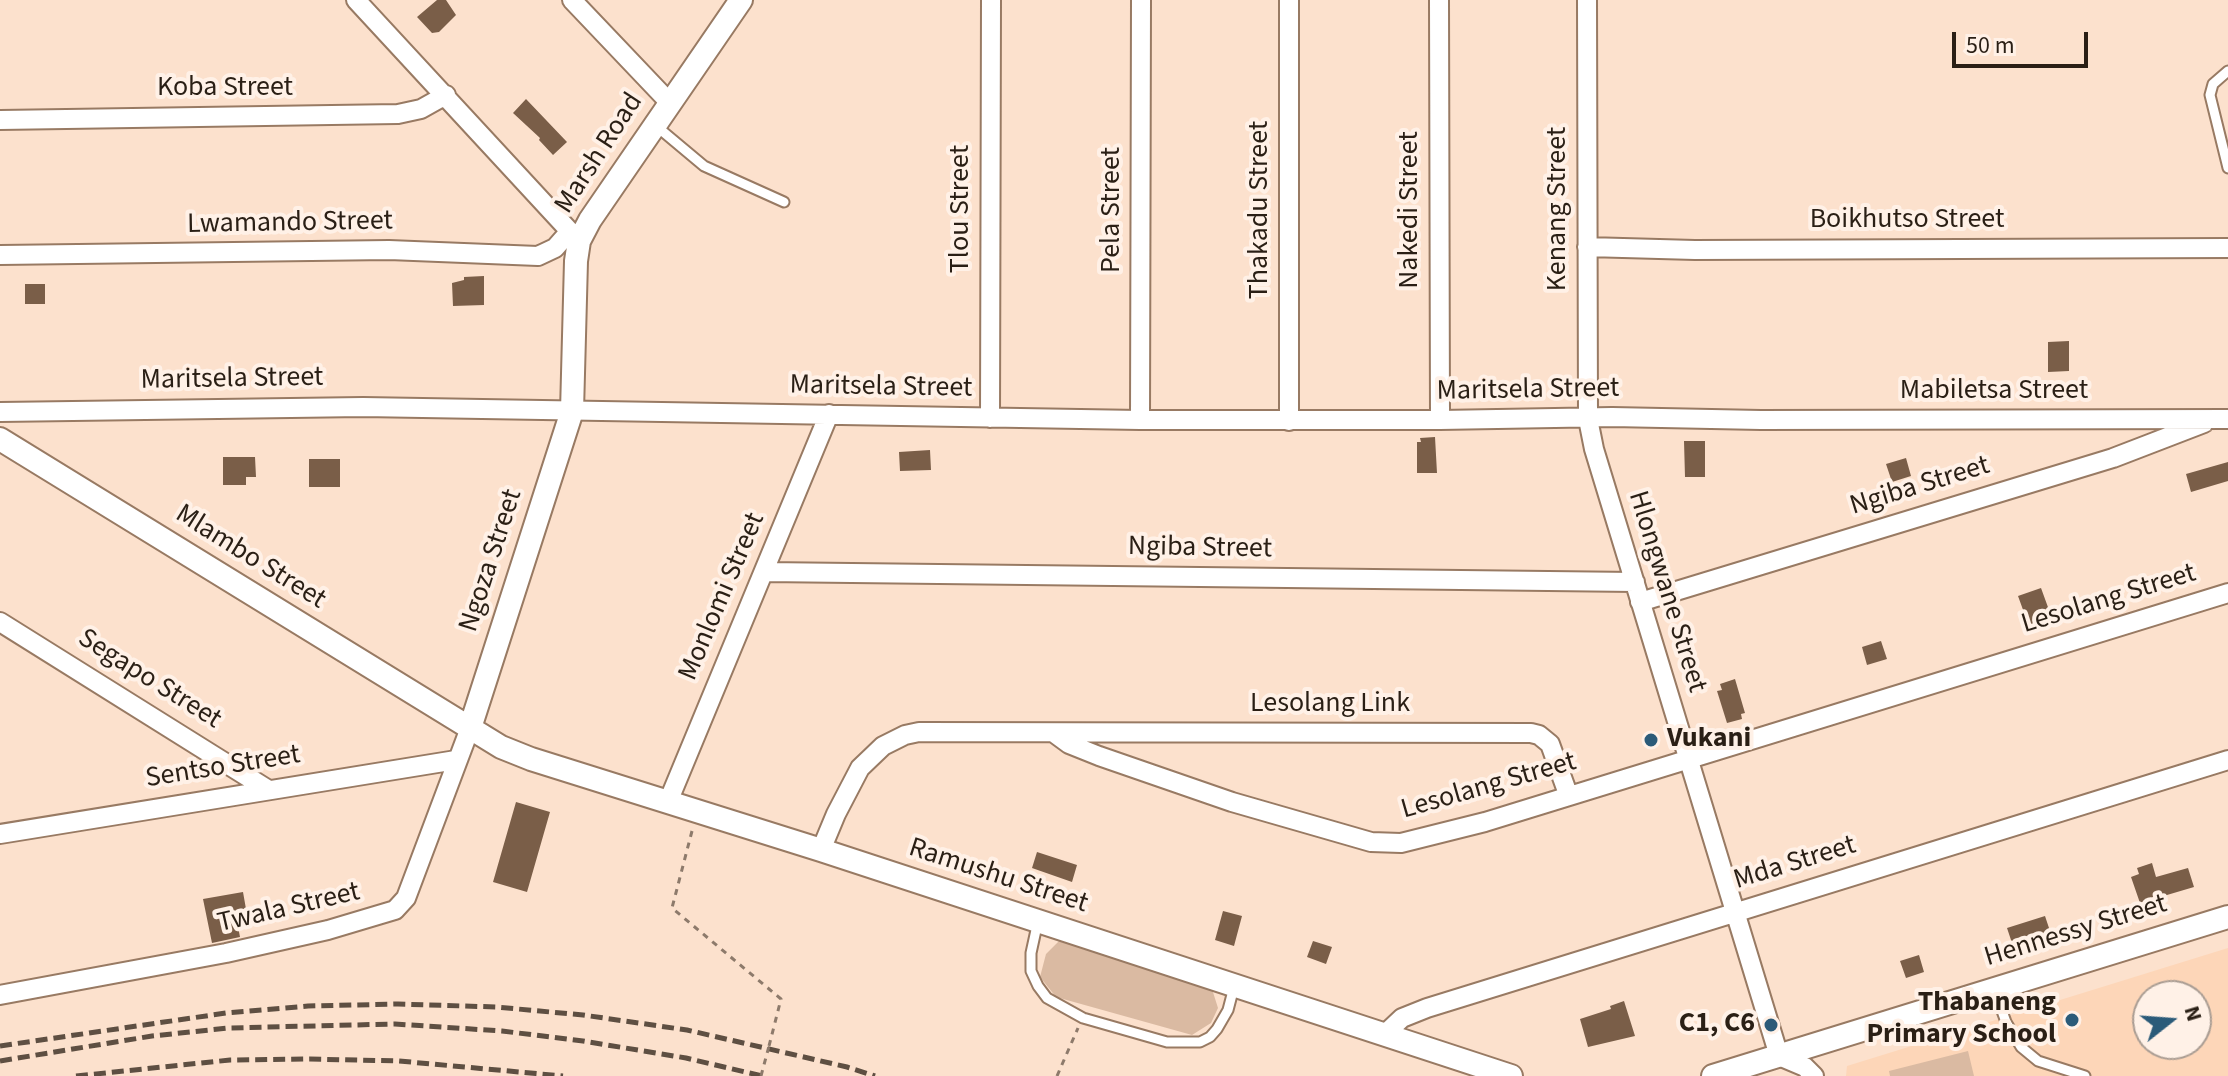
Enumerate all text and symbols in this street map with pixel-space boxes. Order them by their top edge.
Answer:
scale bar [1956,16,2092,66]
text: 50 m [1966,28,2015,63]
street label: Koba Street [157,72,293,106]
street label: Marsh Road [549,88,651,220]
street label: Thakadu Street [1244,121,1278,299]
street label: Kenang Street [1542,127,1576,291]
street label: Nakedi Street [1394,131,1428,289]
street label: Tlou Street [945,145,979,273]
street label: Pela Street [1096,147,1130,273]
street label: Boikhutso Street [1810,204,2004,238]
street label: Lwamando Street [187,205,393,243]
street label: Maritsela Street [140,362,324,398]
street label: Maritsela Street [789,370,973,406]
street label: Maritsela Street [1436,373,1620,409]
street label: Mabiletsa Street [1900,375,2088,409]
street label: Ngiba Street [1846,450,1994,524]
street label: Ngoza Street [453,485,531,637]
street label: Hlongwane Street [1619,487,1713,697]
street label: Mlambo Street [168,498,332,618]
street label: Monlomi Street [673,508,773,686]
street label: Ngiba Street [1128,531,1272,567]
street label: Lesolang Street [2018,558,2200,642]
street label: Segapo Street [71,623,227,737]
street label: Lesolang Link [1250,688,1410,722]
place label: Vukani [1667,723,1751,757]
marker: Vukani [1642,731,1660,749]
street label: Sentso Street [143,739,303,797]
street label: Lesolang Street [1398,746,1580,828]
street label: Mda Street [1730,830,1860,898]
street label: Ramushu Street [904,832,1092,922]
street label: Twala Street [215,876,363,942]
street label: Hennessy Street [1981,888,2171,976]
north arrow [2132,980,2212,1060]
place label: Thabaneng Primary School [1866,987,2056,1053]
text: N [2176,1002,2210,1025]
place label: C1, C6 [1679,1008,1755,1042]
marker: Thabaneng Primary School [2063,1011,2081,1029]
marker: C1, C6 [1762,1016,1780,1034]

